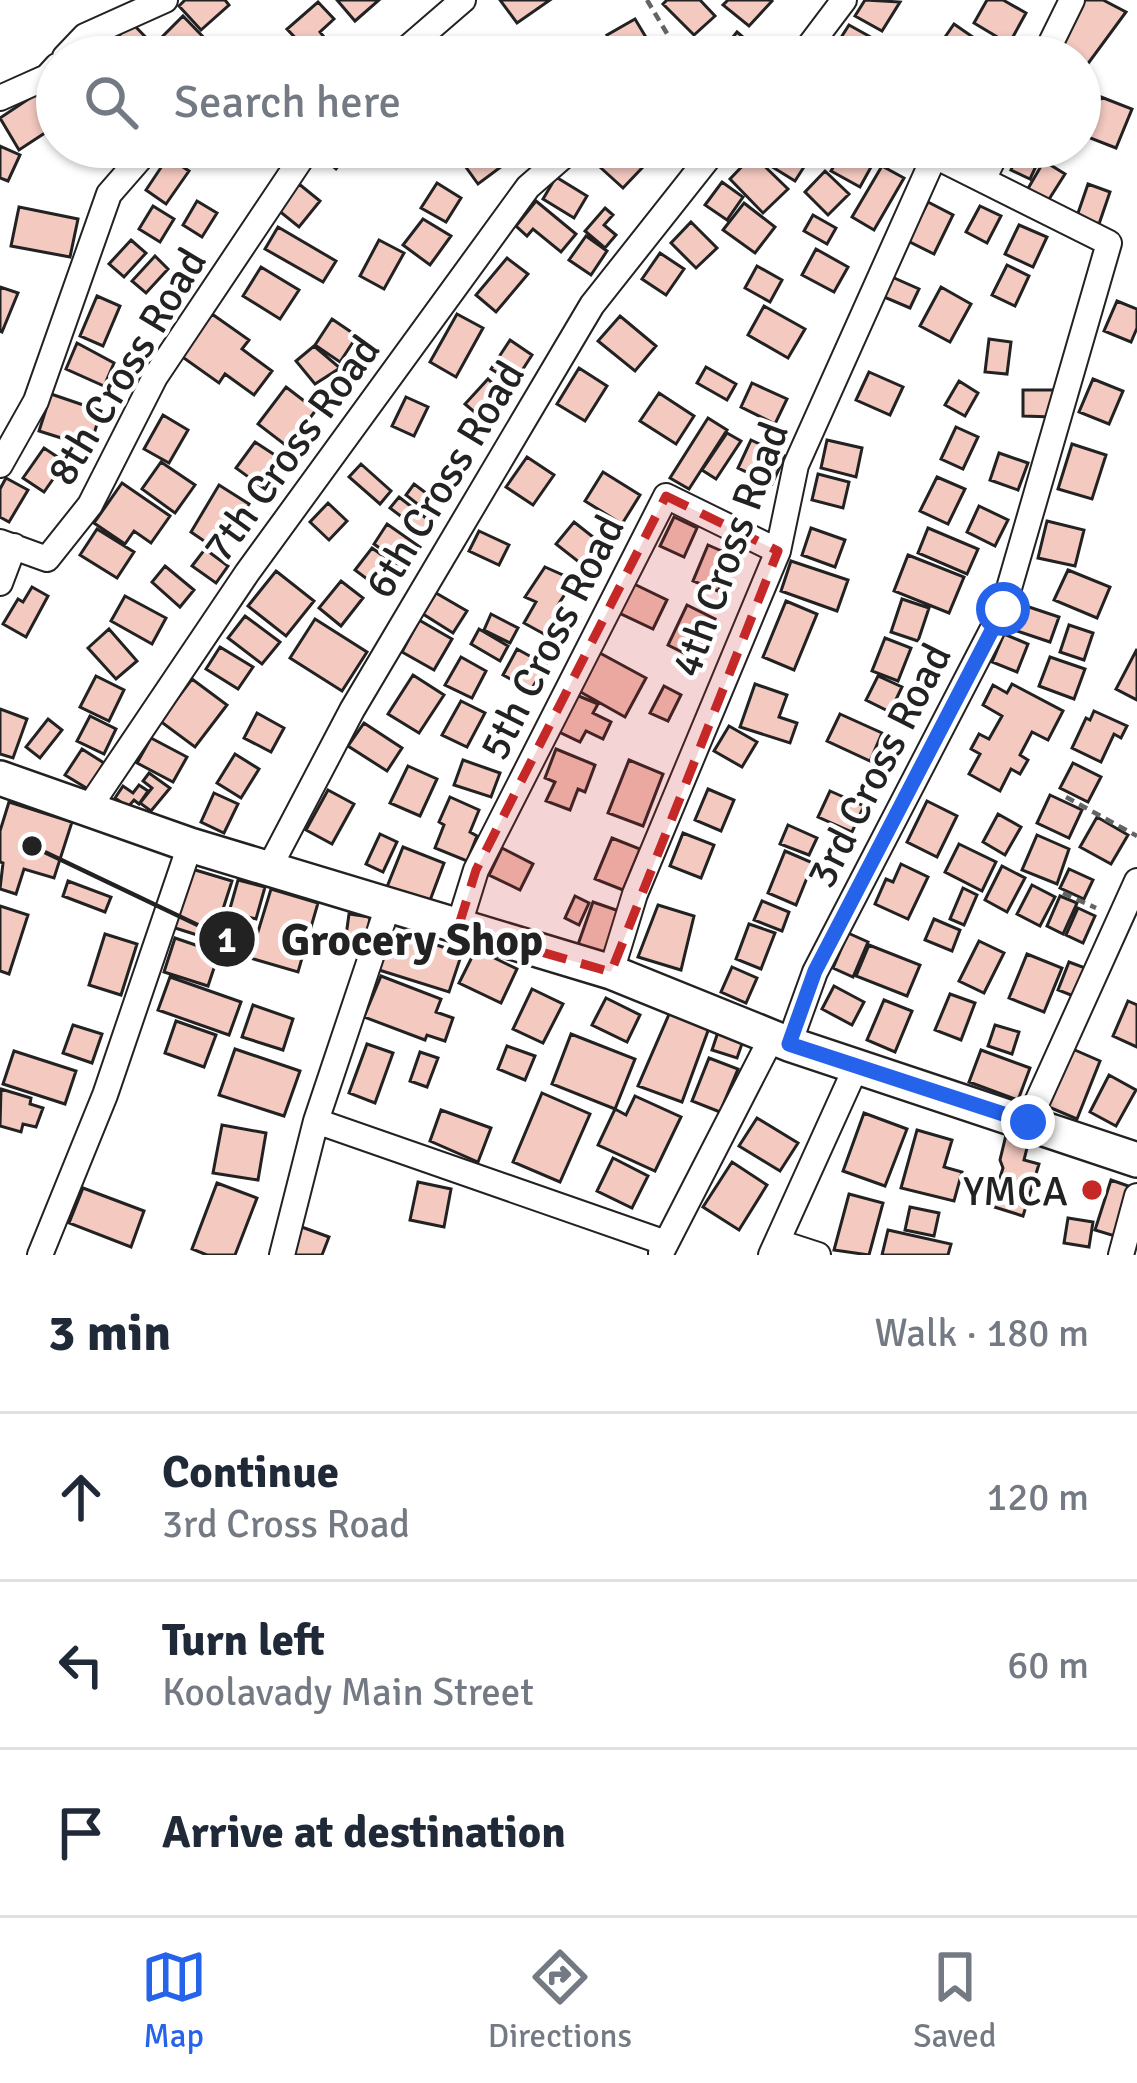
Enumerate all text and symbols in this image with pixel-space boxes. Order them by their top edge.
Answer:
search box [36,36,1101,168]
icon: search [78,69,144,135]
text: Search here [174,75,401,130]
street label: 8th Cross Road [37,239,218,494]
street label: 7th Cross Road [193,326,391,572]
street label: 6th Cross Road [355,352,536,607]
street label: 4th Cross Road [661,415,800,684]
street label: 5th Cross Road [469,507,636,768]
route start [976,582,1030,636]
street label: 3rd Cross Road [796,635,963,896]
callout: Grocery Shop [197,899,567,980]
text: Grocery Shop [281,913,543,968]
text: 1 [217,918,237,963]
route end [1001,1095,1055,1149]
place label: YMCA [963,1166,1068,1217]
marker: YMCA [1079,1177,1105,1203]
text: 3 min [48,1302,171,1365]
text: Walk · 180 m [875,1309,1089,1357]
text: Continue [162,1445,339,1500]
icon: ahead [48,1464,114,1530]
text: 120 m [986,1473,1089,1521]
text: 3rd Cross Road [162,1500,410,1548]
text: Turn left [162,1613,325,1668]
icon: left [48,1632,114,1698]
text: 60 m [1007,1641,1089,1689]
text: Koolavady Main Street [162,1668,534,1716]
icon: arrive [48,1800,114,1866]
text: Arrive at destination [162,1805,566,1860]
tab: Map [141,1944,207,2057]
tab: Directions [488,1944,632,2057]
tab: Saved [913,1944,996,2057]

